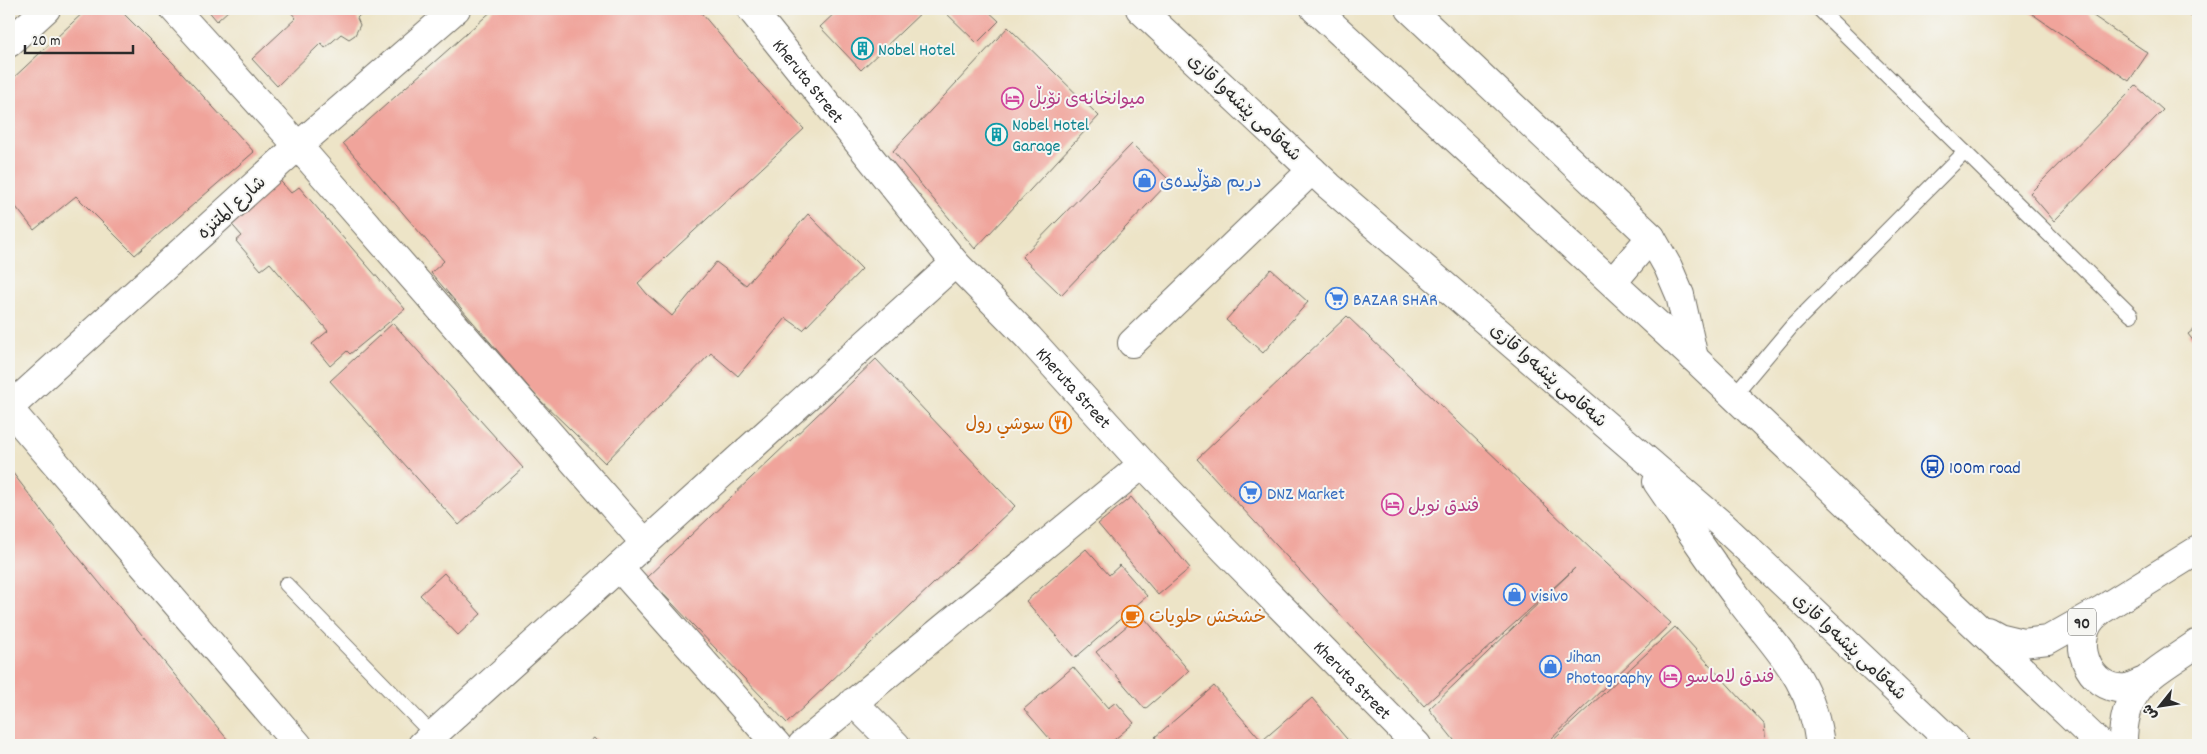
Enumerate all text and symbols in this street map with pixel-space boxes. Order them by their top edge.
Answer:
scale bar [25,22,132,54]
text: 20 m [32,31,60,53]
street label: Kheruta Street [765,35,849,130]
building icon: Nobel Hotel [850,37,874,61]
place label: Nobel Hotel [878,39,956,64]
street label: شەقامی پێشەوا قازی [1181,49,1306,168]
place label: میوانخانەی نۆبڵ [1029,85,1145,113]
hotel icon: میوانخانەی نۆبڵ [1001,86,1025,110]
place label: Nobel Hotel Garage [1012,114,1090,160]
building icon: Nobel Hotel Garage [984,122,1008,146]
place label: دریم ھۆڵیدەی [1160,168,1262,196]
shop icon: دریم ھۆڵیدەی [1132,169,1156,193]
street label: شارع المتنزه [193,171,273,247]
supermarket icon: BAZAR SHAR [1325,287,1349,311]
place label: BAZAR SHAR [1353,289,1438,314]
street label: شەقامی پێشەوا قازی [1483,319,1611,435]
street label: Kheruta Street [1028,343,1116,436]
restaurant icon: سوشي رول [1049,411,1073,435]
place label: سوشي رول [965,413,1045,439]
bus stop icon: 100m road [1921,455,1945,479]
place label: 100m road [1949,457,2021,482]
supermarket icon: DNZ Market [1239,481,1263,505]
place label: DNZ Market [1267,483,1345,508]
hotel icon: فندق نوبل [1380,493,1404,517]
place label: فندق نوبل [1408,495,1479,520]
shop icon: visivo [1503,583,1527,607]
place label: visivo [1531,585,1568,610]
street label: شەقامی پێشەوا قازی [1786,588,1911,707]
cafe icon: خشخش حلويات [1121,604,1145,628]
place label: خشخش حلويات [1149,606,1266,631]
road number: 90 [2068,608,2096,636]
street label: Kheruta Street [1306,636,1396,727]
place label: Jihan Photography [1566,646,1653,692]
shop icon: Jihan Photography [1538,654,1562,678]
hotel icon: فندق لاماسو [1659,664,1683,688]
place label: فندق لاماسو [1685,666,1774,691]
north arrow [2134,682,2184,732]
text: ش [2138,700,2163,723]

